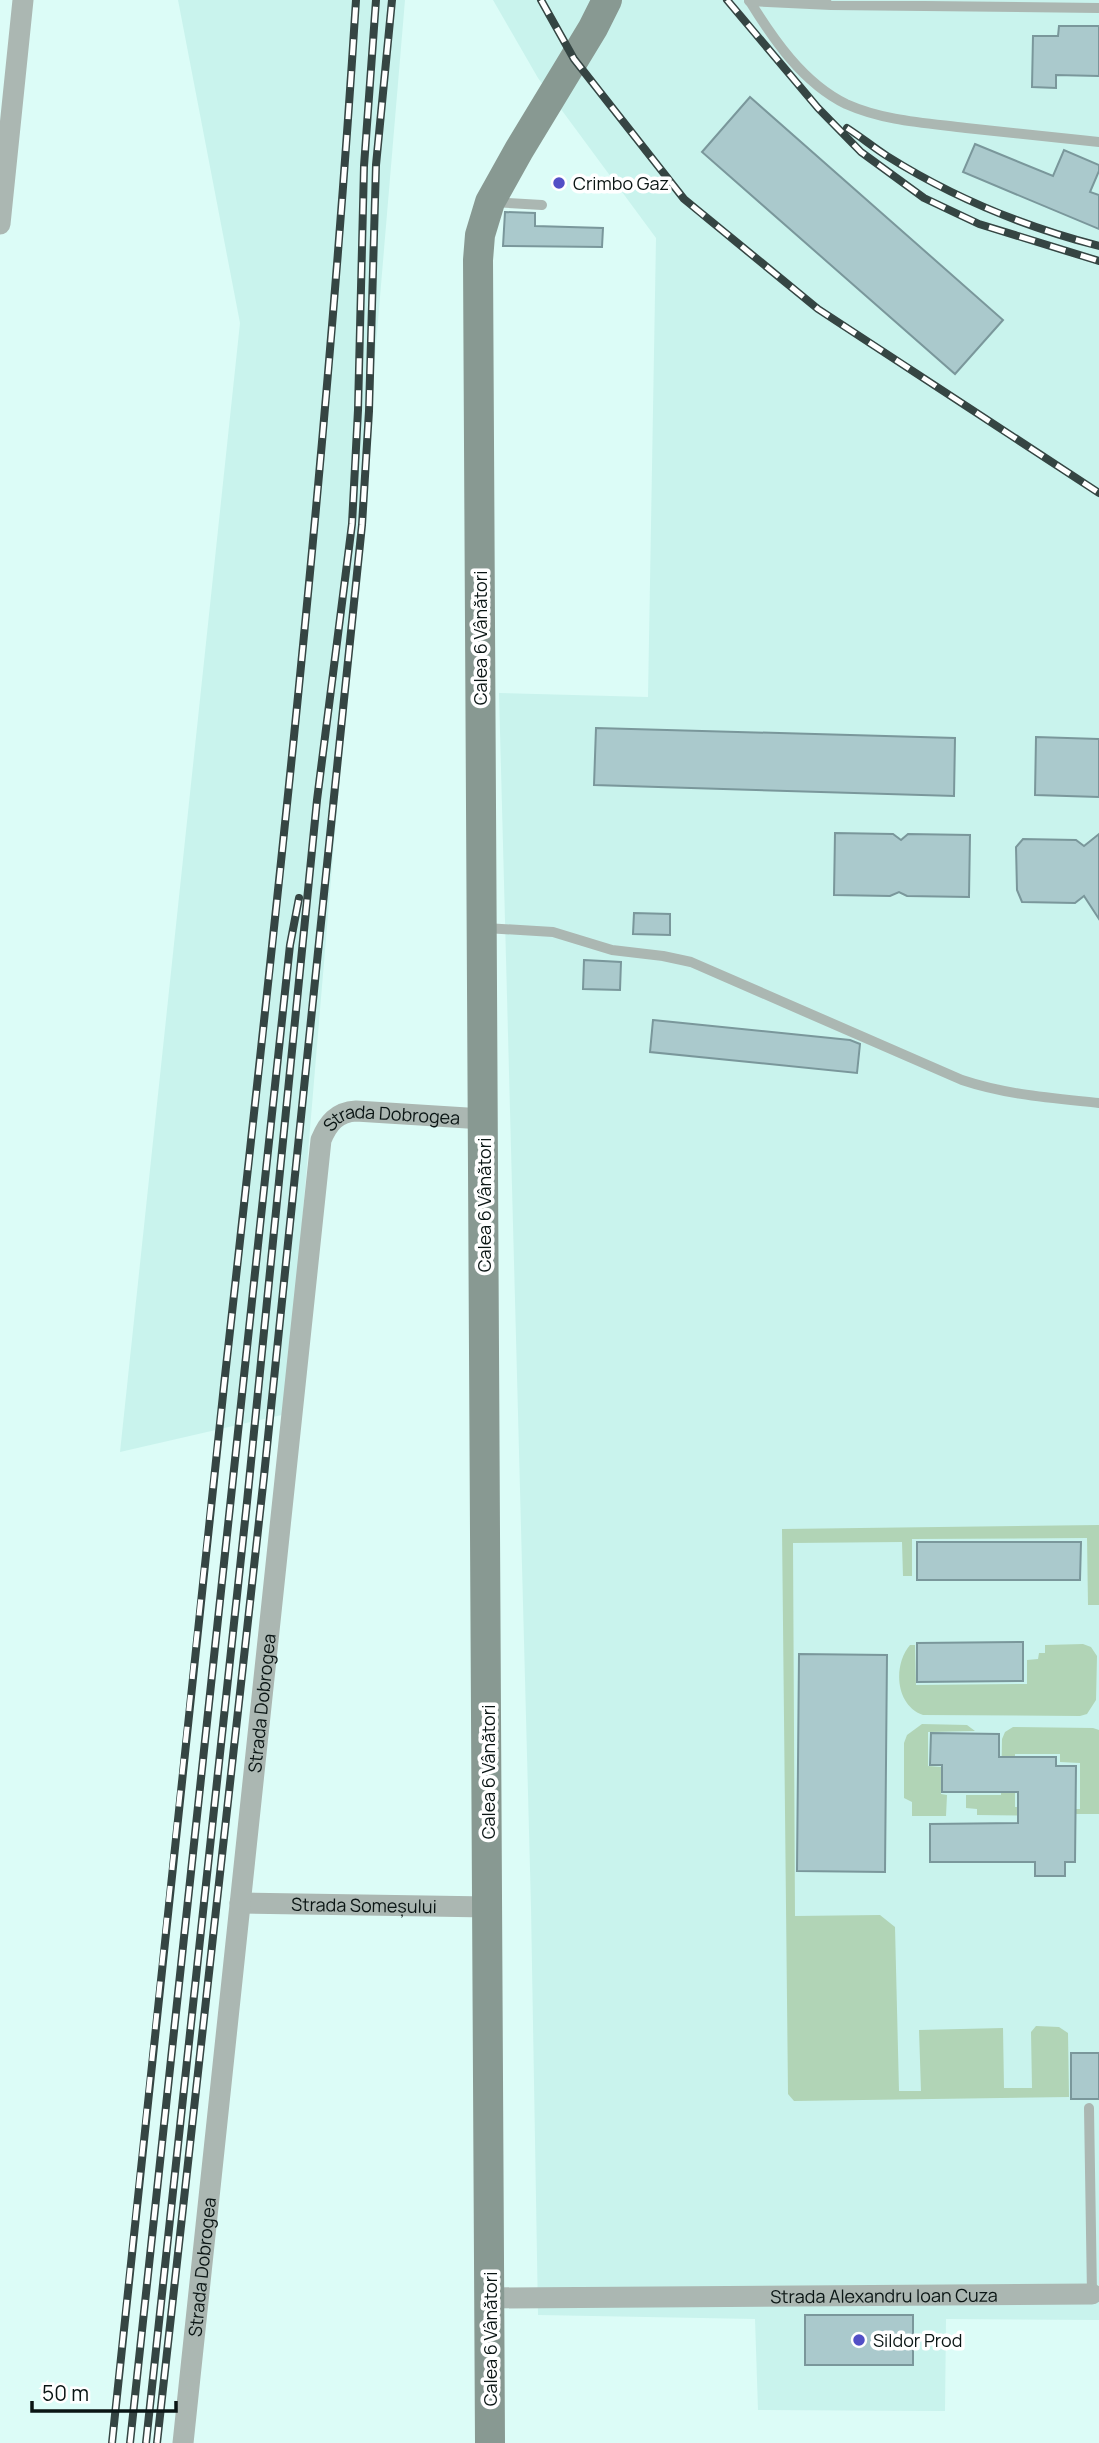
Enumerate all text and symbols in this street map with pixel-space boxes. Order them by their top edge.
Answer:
place label: Crimbo Gaz [573,171,669,195]
marker: Crimbo Gaz [551,175,567,191]
street label: Calea 6 Vânători [468,571,492,705]
street label: Strada Dobrogea [317,1099,461,1136]
street label: Calea 6 Vânători [472,1138,496,1272]
street label: Strada Dobrogea [242,1632,281,1774]
street label: Calea 6 Vânători [476,1705,500,1839]
street label: Strada Someșului [291,1892,437,1918]
street label: Strada Dobrogea [182,2196,221,2338]
street label: Calea 6 Vânători [478,2272,502,2406]
street label: Strada Alexandru Ioan Cuza [770,2283,998,2308]
place label: Sildor Prod [873,2328,962,2352]
marker: Sildor Prod [851,2332,867,2348]
scale bar [32,2370,175,2414]
text: 50 m [42,2379,89,2407]

